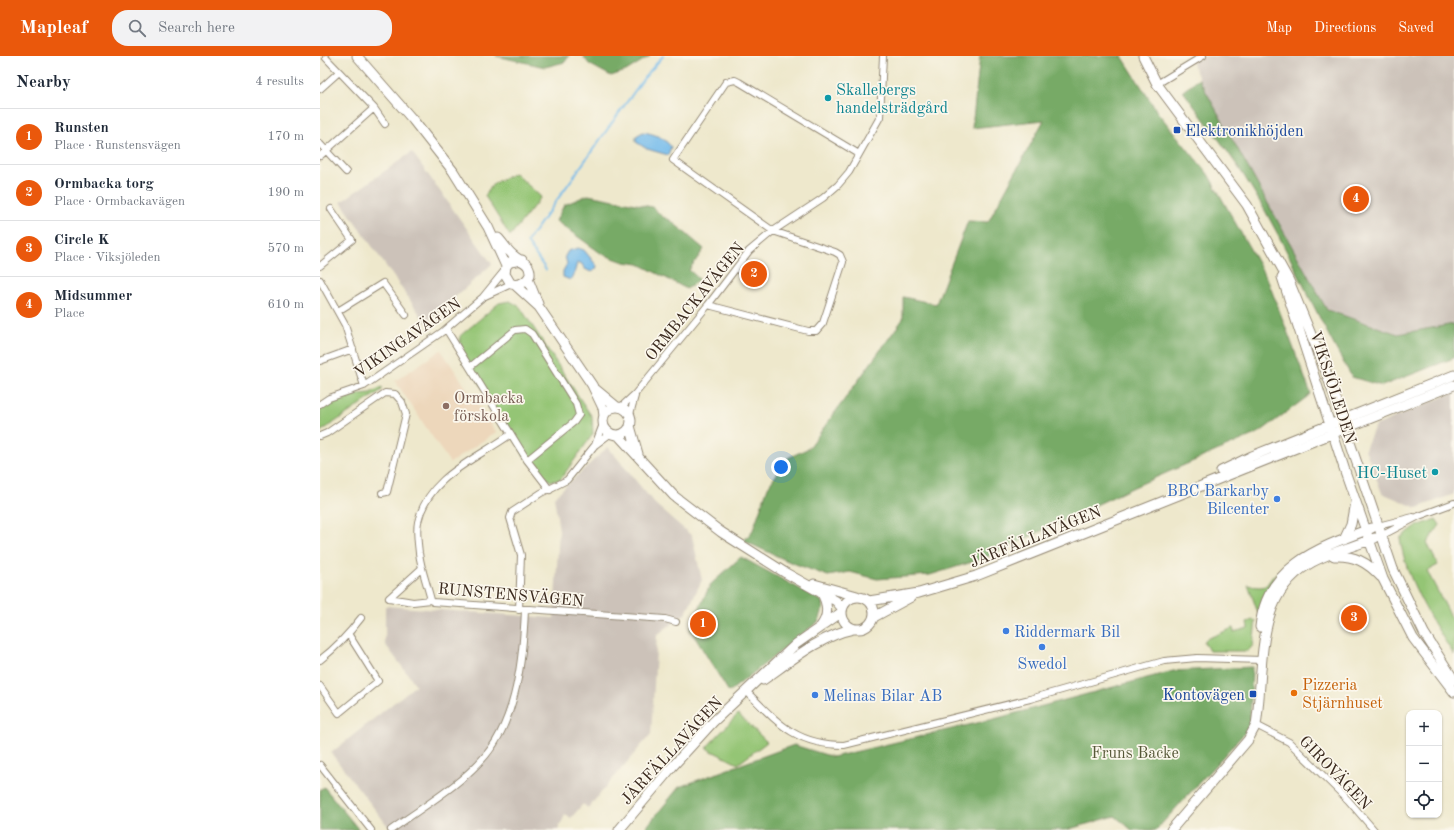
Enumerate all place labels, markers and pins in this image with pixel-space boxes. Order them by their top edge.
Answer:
place label: Skallebergs handelsträdgård [836,83,948,117]
marker: Skallebergs handelsträdgård [823,93,833,103]
place label: Elektronikhöjden [1185,124,1304,140]
marker: Elektronikhöjden [1172,125,1182,135]
pin: 4 [1343,184,1369,214]
pin: 2 [741,259,767,289]
place label: Ormbacka förskola [454,391,524,425]
marker: Ormbacka förskola [441,401,451,411]
place label: HC-Huset [1357,466,1427,482]
marker: HC-Huset [1430,467,1440,477]
place label: BBC Barkarby Bilcenter [1167,484,1270,518]
marker: BBC Barkarby Bilcenter [1272,494,1282,504]
pin: 3 [1341,603,1367,633]
pin: 1 [690,609,716,639]
place label: Riddermark Bil [1014,625,1120,641]
marker: Riddermark Bil [1001,626,1011,636]
marker: Swedol [1037,642,1047,652]
place label: Swedol [1017,657,1067,673]
place label: Pizzeria Stjärnhuset [1302,678,1383,712]
place label: Kontovägen [1162,688,1245,704]
marker: Pizzeria Stjärnhuset [1289,688,1299,698]
place label: Melinas Bilar AB [823,689,942,705]
marker: Kontovägen [1248,689,1258,699]
marker: Melinas Bilar AB [810,690,820,700]

